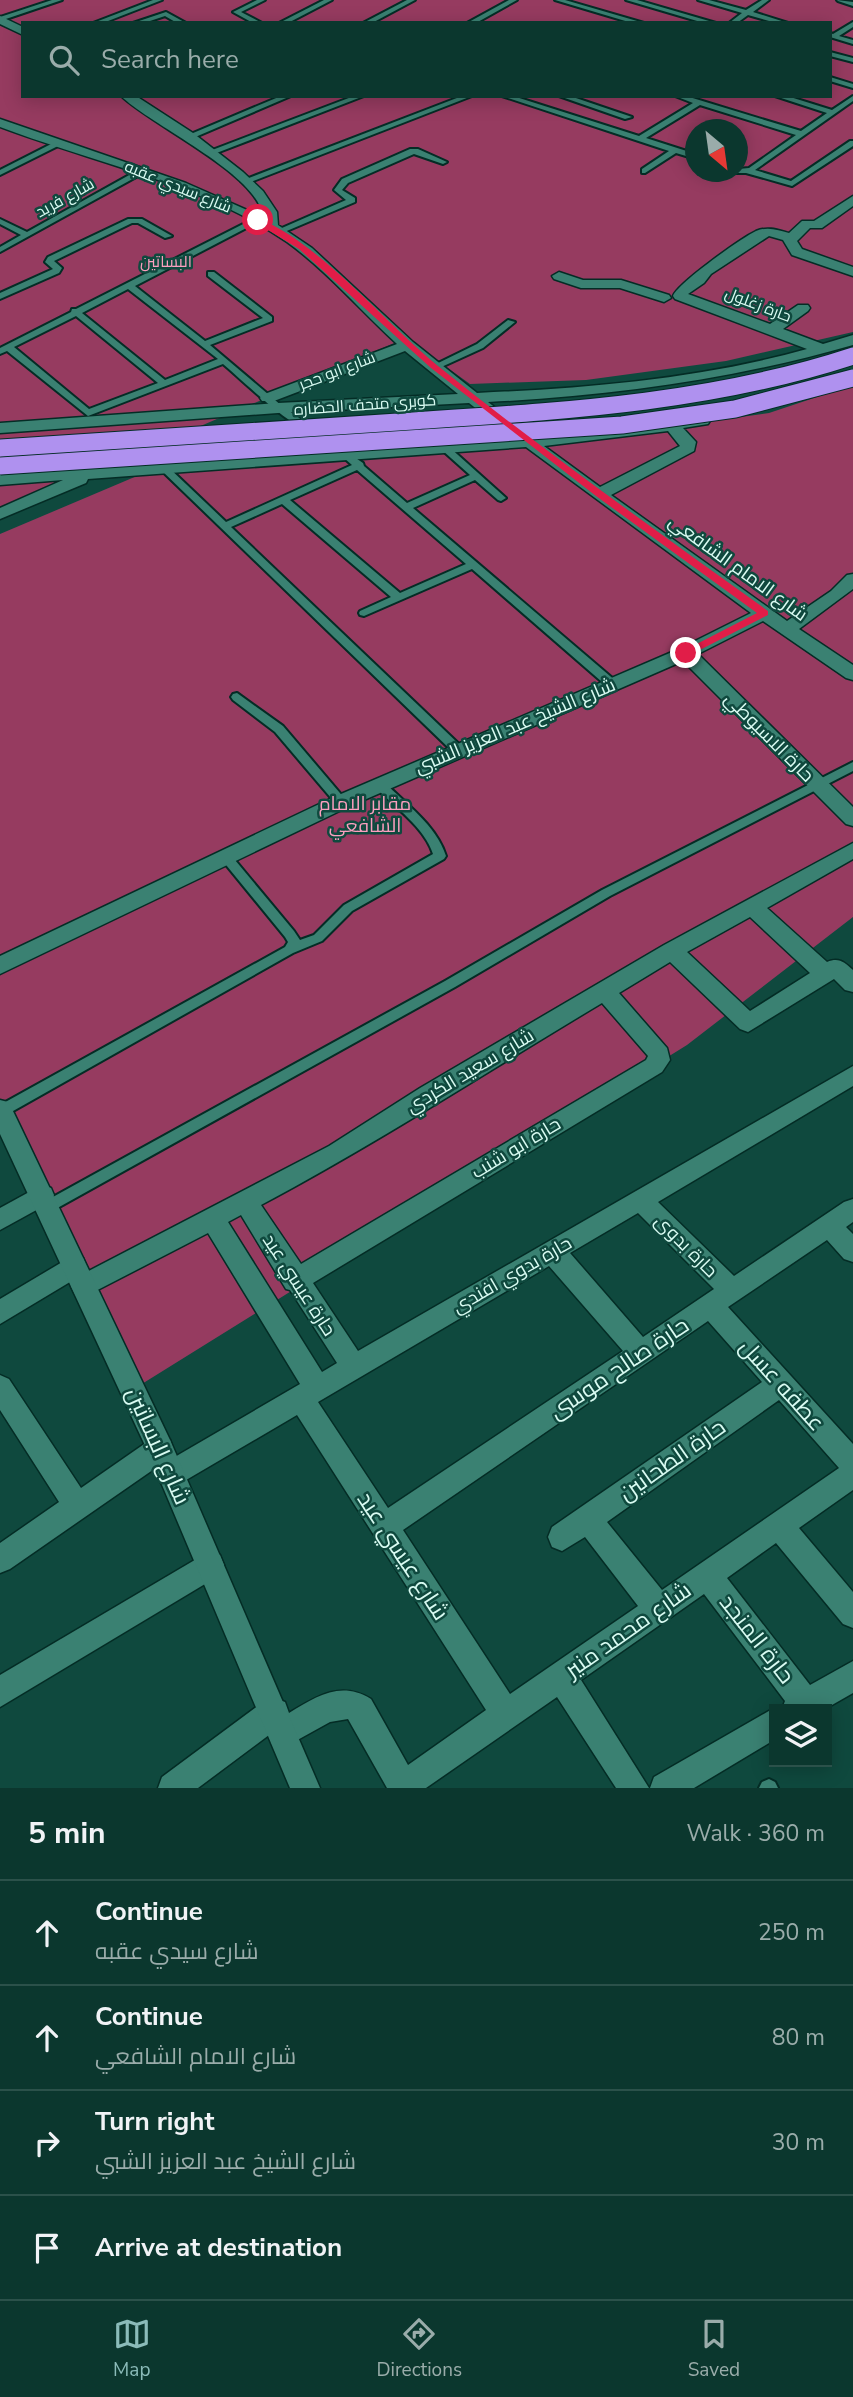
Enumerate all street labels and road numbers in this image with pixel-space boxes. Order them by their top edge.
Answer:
street label: شارع سيدي عقبه [120,156,235,220]
street label: شارع فريد [32,173,98,223]
street label: حارة زغلول [721,282,795,328]
street label: شارع ابو حجر [295,346,378,396]
street label: كوبرى متحف الحضاره [293,389,437,421]
street label: شارع الامام الشافعي [662,509,813,628]
street label: شارع الشيخ عبد العزيز الشبي [411,672,620,781]
street label: حارة الاسيوطي [717,686,820,789]
street label: شارع سعيد الكردي [401,1023,539,1120]
street label: حارة ابو شنب [466,1111,566,1185]
street label: حارة بدوى [649,1209,723,1283]
street label: حارة عيسي عيد [255,1229,342,1342]
street label: حارة بدوي افندي [447,1230,577,1321]
street label: حارة صالح موسى [543,1310,695,1426]
street label: عطفه عسل [732,1332,832,1438]
street label: شارع البساتين [118,1382,198,1510]
street label: حارة الطحانين [612,1412,732,1508]
street label: شارع عيسي عيد [349,1486,456,1627]
street label: شارع محمد منير [557,1575,698,1686]
street label: حارة المنجد [712,1588,802,1690]

